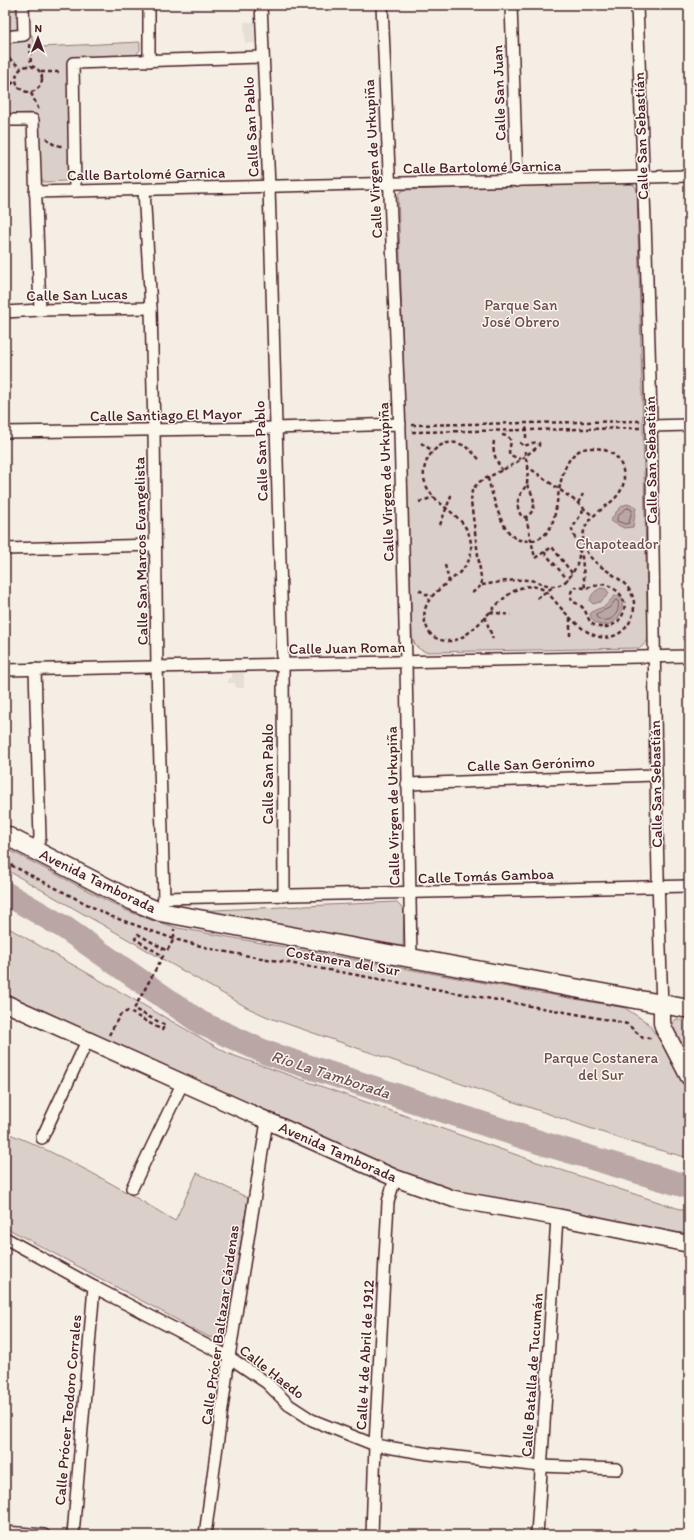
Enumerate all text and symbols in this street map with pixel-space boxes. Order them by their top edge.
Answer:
north arrow [18,18,58,58]
text: N [34,22,42,35]
street label: Calle San Juan [488,44,510,141]
street label: Calle San Sebastián [630,71,652,200]
street label: Calle San Pablo [239,76,263,178]
street label: Calle Virgen de Urkupiña [360,78,386,239]
street label: Calle Bartolomé Garnica [403,157,562,177]
street label: Calle Bartolomé Garnica [67,164,226,184]
street label: Calle San Lucas [26,285,128,305]
park label: Parque San José Obrero [482,296,560,331]
street label: Calle San Sebastián [641,395,661,524]
street label: Calle San Pablo [250,400,272,502]
street label: Calle Virgen de Urkupiña [374,401,398,562]
street label: Calle Santiago El Mayor [90,405,243,425]
street label: Calle San Marcos Evangelista [130,456,152,645]
park label: Chapoteador [576,535,659,553]
street label: Calle Juan Roman [289,638,405,658]
street label: Calle San Sebastián [646,719,666,848]
street label: Calle San Pablo [259,724,277,824]
street label: Calle Virgen de Urkupiña [383,726,403,886]
street label: Calle San Gerónimo [467,753,595,775]
street label: Avenida Tamborada [37,845,159,917]
street label: Calle Tomás Gamboa [417,865,555,887]
street label: Costanera del Sur [285,942,401,980]
water label: Río La Tamborada [269,1046,393,1103]
park label: Parque Costanera del Sur [544,1049,658,1084]
street label: Avenida Tamborada [276,1118,400,1186]
street label: Calle Prócer Baltazar Cárdenas [197,1224,243,1426]
street label: Calle 4 de Abril de 1912 [352,1279,378,1431]
street label: Calle Batalla de Tucumán [517,1292,547,1458]
street label: Calle Prócer Teodoro Corrales [51,1314,85,1506]
street label: Calle Haedo [236,1341,308,1403]

